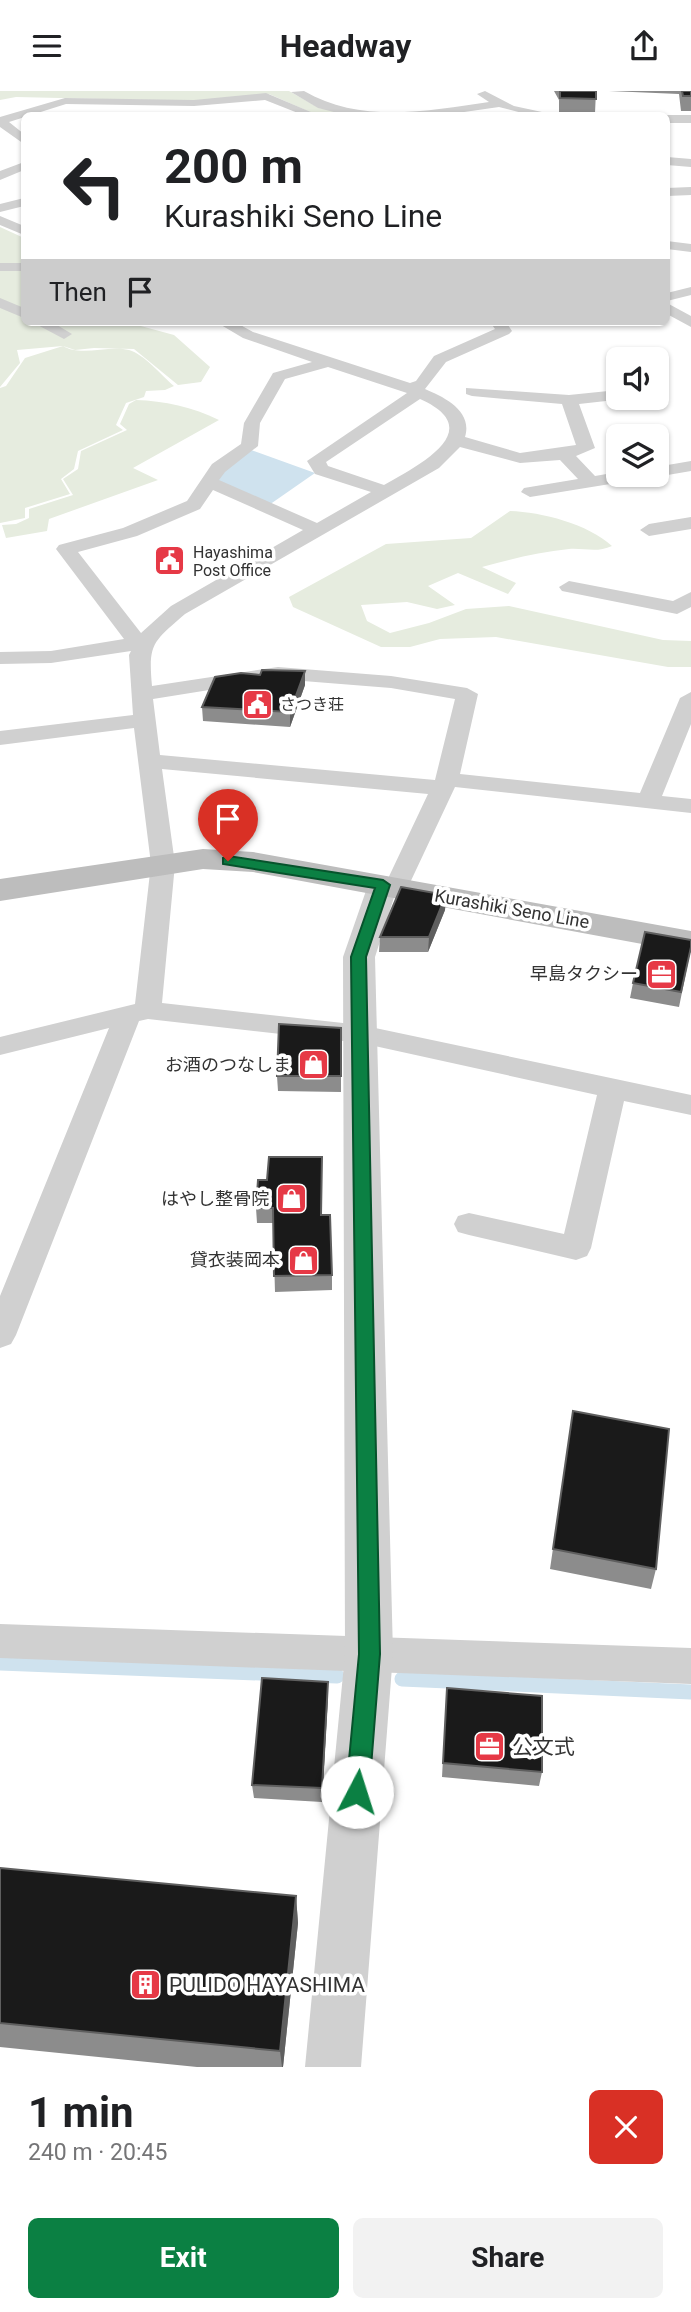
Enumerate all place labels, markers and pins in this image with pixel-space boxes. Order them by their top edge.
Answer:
place label: Hayashima Post Office [193,543,273,580]
public building icon: Hayashima Post Office [153,544,187,578]
public building icon: さつき荘 [240,687,274,721]
place label: さつき荘 [280,695,344,714]
pin [198,789,258,861]
office icon: 早島タクシー [644,957,678,991]
place label: 早島タクシー [530,963,638,984]
shop icon: お酒のつなしま [297,1048,331,1082]
place label: お酒のつなしま [165,1054,291,1075]
shop icon: はやし整骨院 [275,1182,309,1216]
place label: はやし整骨院 [161,1188,269,1209]
shop icon: 貸衣装岡本 [286,1243,320,1277]
place label: 貸衣装岡本 [190,1249,280,1270]
office icon: 公文式 [472,1730,506,1764]
place label: 公文式 [512,1735,575,1759]
building icon: PULIDO HAYASHIMA [129,1968,163,2002]
place label: PULIDO HAYASHIMA [169,1973,365,1997]

